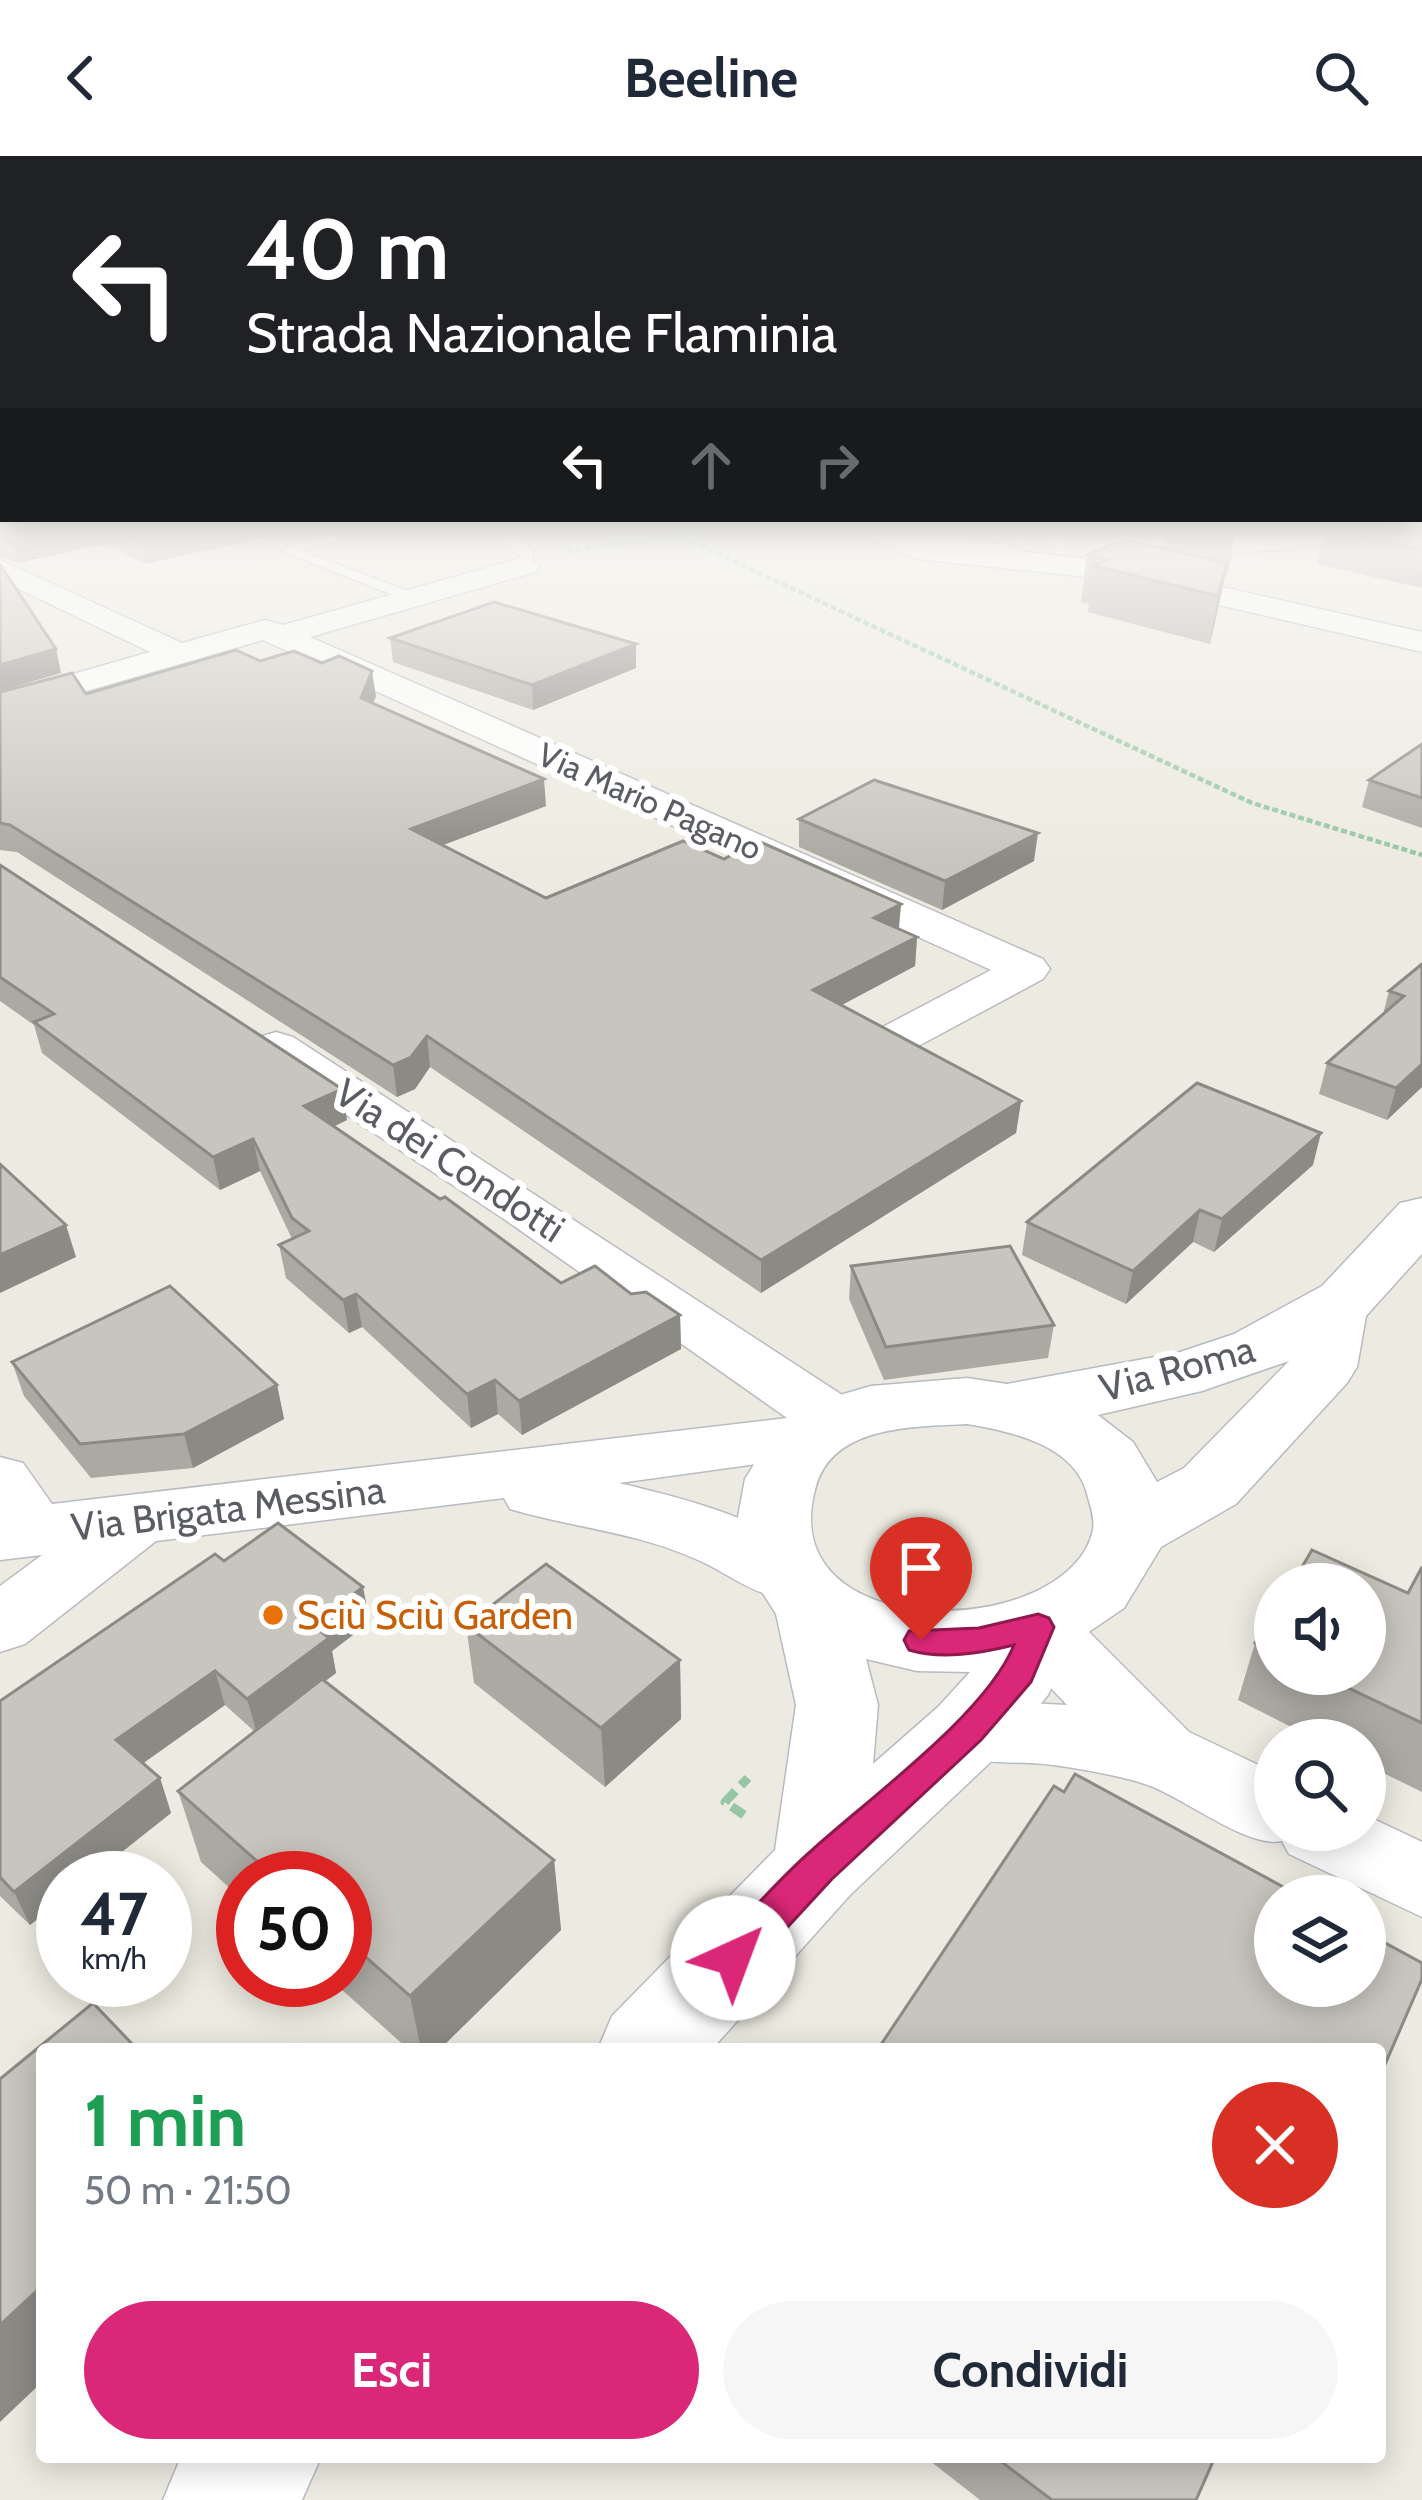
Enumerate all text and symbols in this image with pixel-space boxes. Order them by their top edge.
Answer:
icon: back [48,45,114,111]
text: Beeline [624,45,798,111]
icon: search [1308,45,1374,111]
text: 40 m [246,198,449,300]
icon: left [48,204,204,360]
text: Strada Nazionale Flaminia [246,300,837,366]
icon: left [552,432,618,498]
icon: ahead [678,432,744,498]
icon: right [804,432,870,498]
street label: Via Mario Pagano [532,734,768,868]
street label: Via dei Condotti [326,1068,574,1252]
street label: Via Roma [1094,1324,1260,1412]
street label: Via Brigata Messina [68,1465,388,1551]
pin [870,1517,972,1640]
icon: arrive [888,1535,954,1601]
map controls [1254,1563,1386,2007]
button: sound [1254,1563,1386,1695]
place label: Sciù Sciù Garden [297,1591,573,1639]
marker: Sciù Sciù Garden [260,1602,286,1628]
button: search [1254,1719,1386,1851]
speed limit sign: 50 [216,1851,372,2007]
button: layers [1254,1875,1386,2007]
text: 47 [80,1877,148,1950]
position arrow [670,1895,796,2021]
text: km/h [81,1940,147,1977]
text: 1 min [84,2077,246,2164]
button: close [1212,2082,1338,2208]
text: 50 m · 21:50 [84,2166,292,2214]
button: Esci [84,2301,699,2439]
button: Condividi [723,2301,1338,2439]

